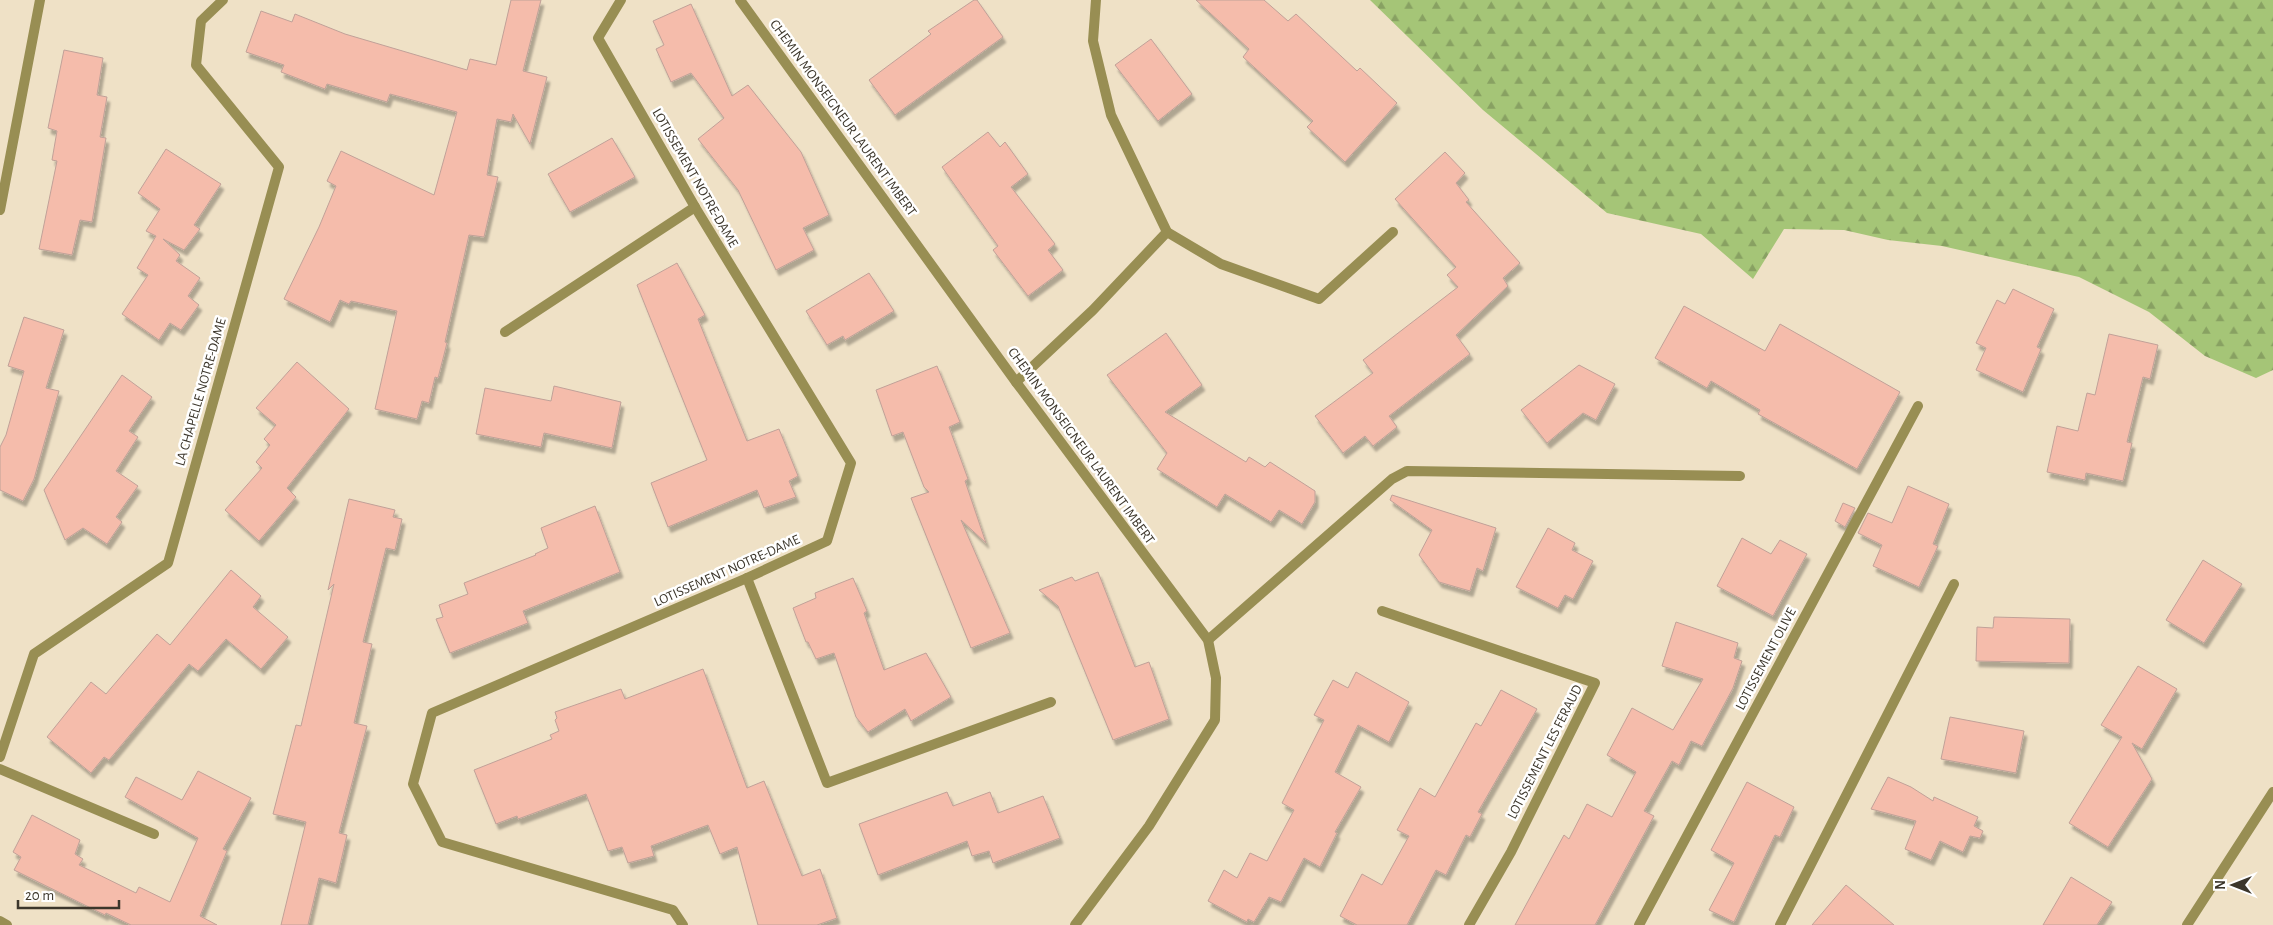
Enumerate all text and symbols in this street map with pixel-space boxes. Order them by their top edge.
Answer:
street label: CHEMIN MONSEIGNEUR LAURENT IMBERT [767,17,919,219]
street label: LOTISSEMENT NOTRE-DAME [649,106,741,250]
street label: LA CHAPELLE NOTRE-DAME [173,316,229,468]
street label: CHEMIN MONSEIGNEUR LAURENT IMBERT [1005,345,1157,547]
street label: LOTISSEMENT NOTRE-DAME [652,532,802,609]
street label: LOTISSEMENT OLIVE [1733,605,1799,712]
street label: LOTISSEMENT LES FERAUD [1505,683,1585,821]
north arrow [2208,860,2258,910]
scale bar [18,878,119,910]
text: N [2214,880,2228,890]
text: 20 m [25,888,54,903]

